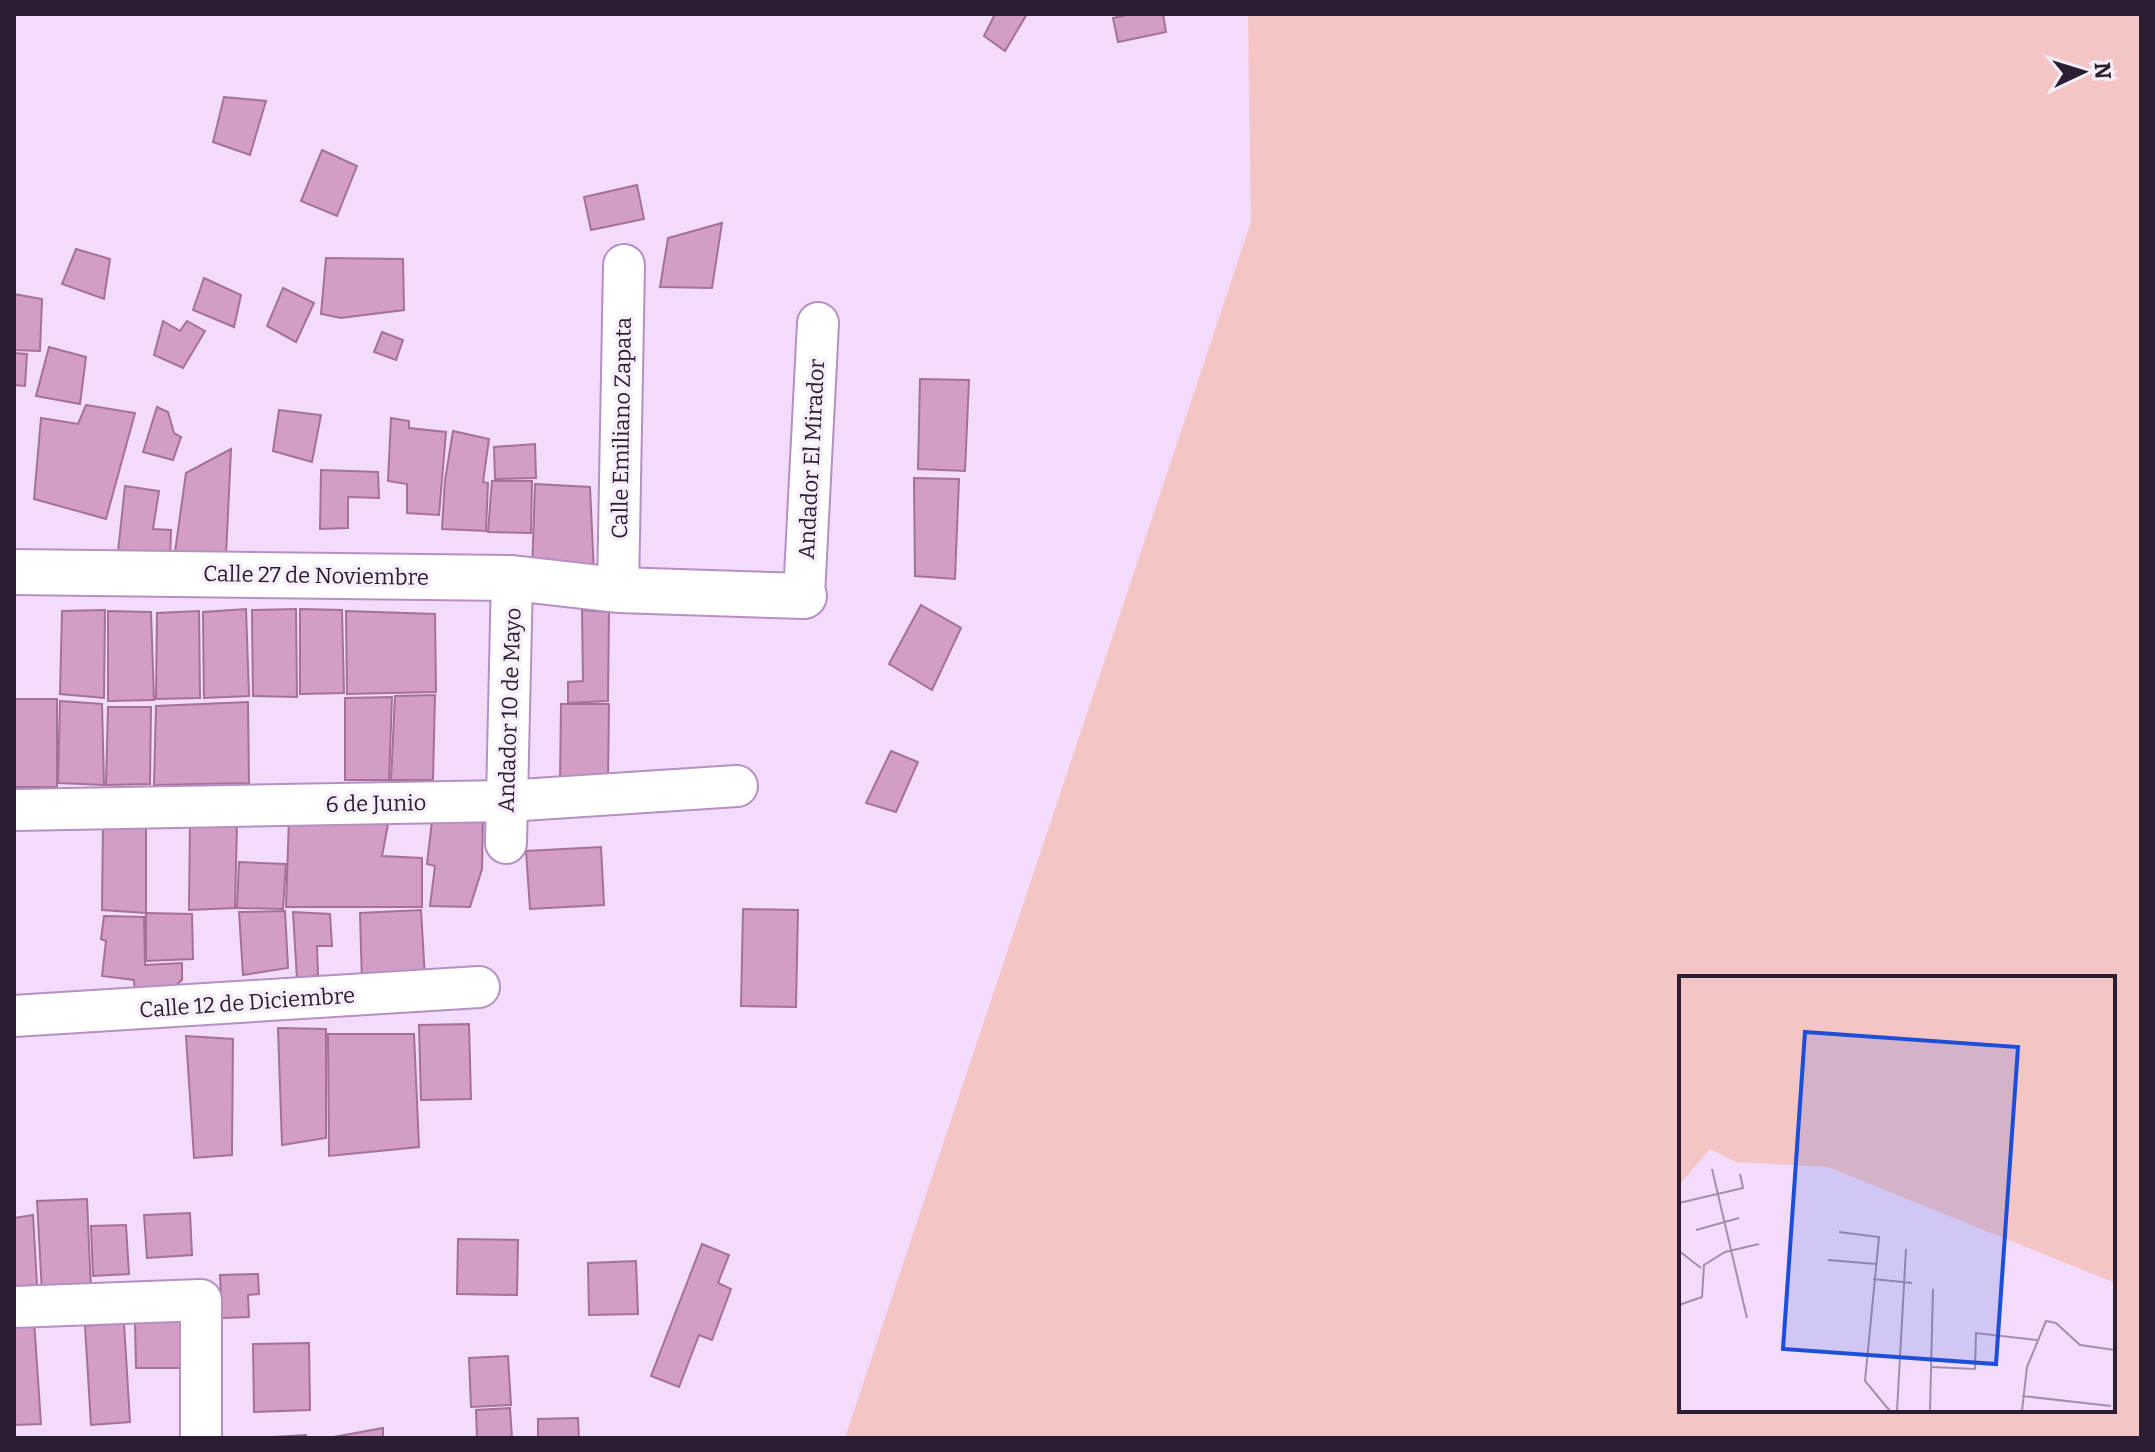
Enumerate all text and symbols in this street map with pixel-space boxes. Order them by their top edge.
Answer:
north arrow [2043,32,2123,112]
text: N [2088,61,2117,80]
street label: Calle Emiliano Zapata [606,317,637,539]
street label: Andador El Mirador [793,358,830,560]
street label: Calle 27 de Noviembre [203,560,429,591]
street label: Andador 10 de Mayo [492,607,527,813]
street label: 6 de Junio [325,789,427,818]
inset map [1679,976,2115,1412]
street label: Calle 12 de Diciembre [138,981,356,1024]

